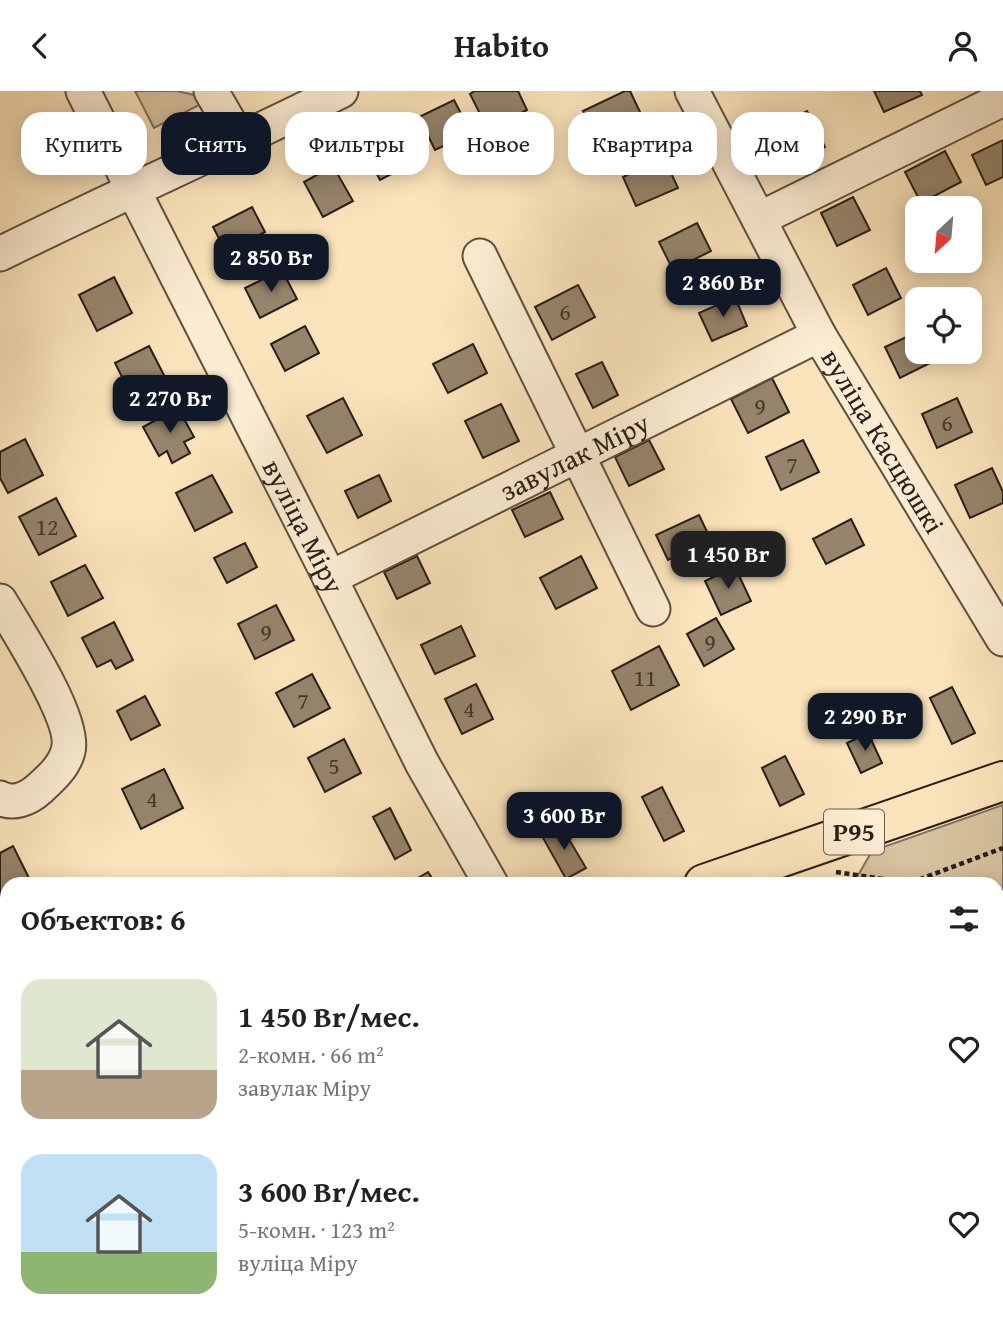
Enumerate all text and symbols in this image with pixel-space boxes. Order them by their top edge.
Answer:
text: Habito [454,22,549,69]
icon: back [21,27,59,65]
icon: person [944,27,982,65]
chip: Купить [21,112,147,175]
chip: Снять [161,112,271,175]
chip: Фильтры [285,112,429,175]
chip: Новое [443,112,554,175]
chip: Квартира [568,112,717,175]
chip: Дом [731,112,824,175]
north arrow [905,196,982,273]
map controls [905,196,982,364]
pin: 2 850 Br [199,235,343,294]
text: 2 850 Br [230,240,312,273]
pin: 2 860 Br [651,259,795,319]
text: 2 860 Br [682,265,764,298]
button: locate [905,287,982,364]
house number: 6 [559,294,571,329]
street label: вуліца Касцюшкі [812,340,955,541]
pin: 2 270 Br [98,375,242,435]
text: 2 270 Br [129,381,211,414]
house number: 9 [754,388,766,423]
street label: завулак Міру [492,402,656,511]
house number: 6 [941,405,953,440]
house number: 7 [786,447,798,482]
street label: вуліца Міру [253,452,355,600]
house number: 12 [35,509,59,544]
pin: 1 450 Br [656,531,800,591]
text: 1 450 Br [687,537,769,570]
house number: 9 [260,614,272,649]
house number: 9 [704,624,716,659]
house number: 11 [633,660,657,695]
house number: 7 [297,683,309,718]
house number: 4 [463,691,475,726]
pin: 2 290 Br [793,693,937,753]
text: 2 290 Br [824,699,906,732]
house number: 5 [328,748,340,783]
house number: 4 [146,781,158,816]
pin: 3 600 Br [492,793,636,852]
text: 3 600 Br [523,798,605,831]
road number: Р95 [824,810,884,855]
text: Объектов: 6 [21,897,185,941]
icon: filters [945,900,983,938]
text: 1 450 Br/мес. [238,994,420,1038]
icon: home [77,1007,161,1091]
icon: heart [945,1030,983,1068]
text: 2-комн. · 66 m² [238,1038,384,1071]
text: завулак Міру [238,1071,371,1104]
text: 3 600 Br/мес. [238,1169,420,1213]
icon: home [77,1182,161,1266]
icon: heart [945,1205,983,1243]
text: 5-комн. · 123 m² [238,1213,395,1246]
text: вуліца Міру [238,1246,358,1279]

